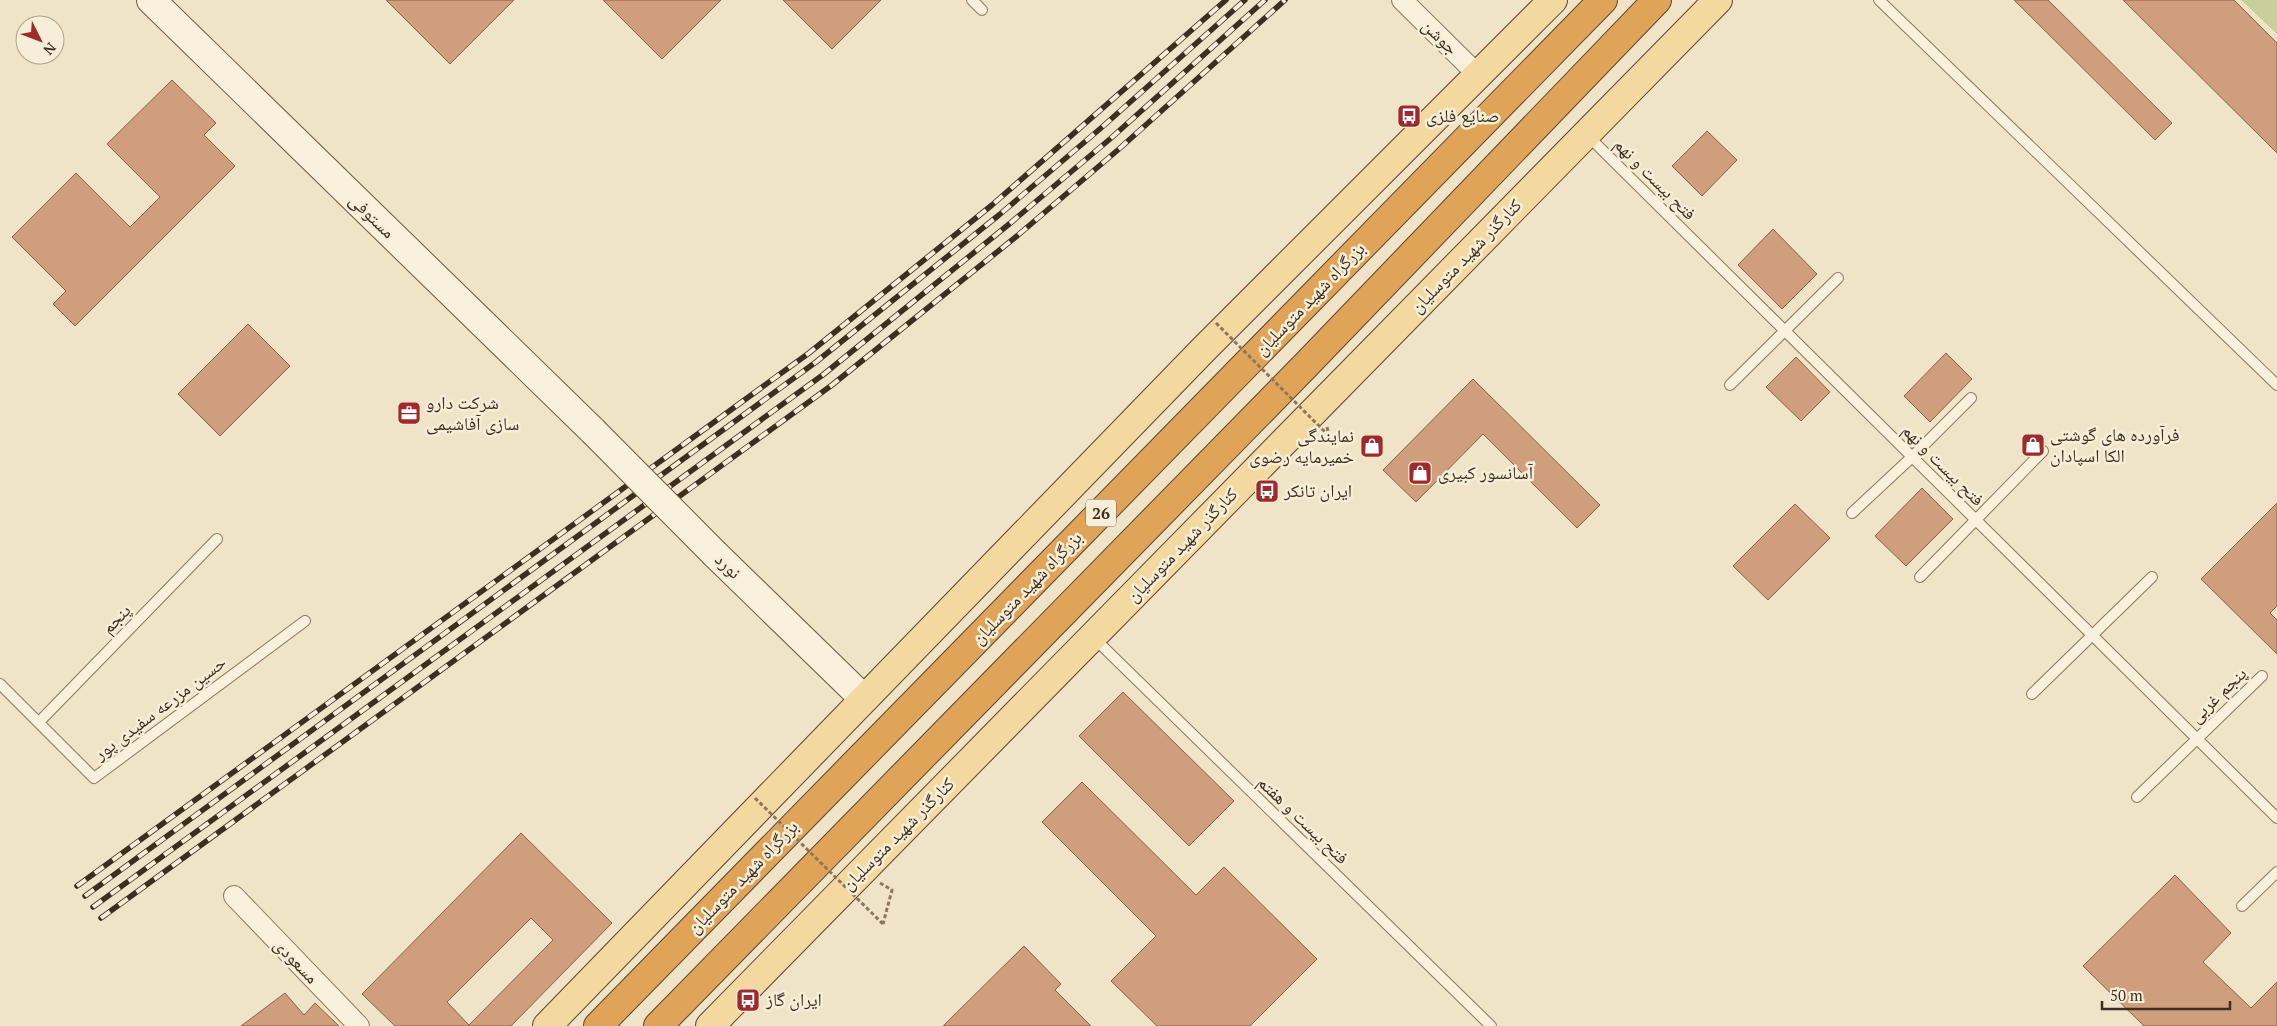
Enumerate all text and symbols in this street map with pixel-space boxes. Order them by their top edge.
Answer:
street label: جوشن [1417,13,1464,60]
north arrow [15,15,65,65]
text: N [39,39,61,60]
bus stop icon: صنایع فلزی [1396,103,1422,129]
place label: صنایع فلزی [1426,103,1499,128]
street label: فتح بیست و نهم [1609,132,1702,225]
street label: مستوفی [345,188,401,243]
street label: کنارگذر شهید متوسلیان [1404,192,1527,318]
street label: بزرگراه شهید متوسلیان [1249,236,1370,360]
place label: شرکت دارو سازی آفاشیمی [426,390,519,435]
office icon: شرکت دارو سازی آفاشیمی [396,400,422,426]
street label: فتح بیست و نهم [1897,418,1990,511]
place label: فرآورده های گوشتی الکا اسپادان [2050,422,2179,467]
place label: نمایندگی خمیرمایه رضوی [1249,423,1354,468]
shop icon: فرآورده های گوشتی الکا اسپادان [2020,432,2046,458]
shop icon: نمایندگی خمیرمایه رضوی [1359,433,1385,459]
shop icon: آسانسور کبیری [1407,460,1433,486]
place label: آسانسور کبیری [1438,460,1533,484]
bus stop icon: ایران تانکر [1254,478,1280,504]
place label: ایران تانکر [1283,478,1352,502]
street label: کنارگذر شهید متوسلیان [1120,481,1243,607]
road number: 26 [1086,499,1116,526]
street label: بزرگراه شهید متوسلیان [966,525,1087,649]
street label: نورد [710,547,747,584]
street label: پنجم [95,598,136,639]
street label: حسین مزرعه سفیدی پور [88,650,230,766]
street label: پنجم غربی [2183,661,2252,728]
street label: فتح بیست و هفتم [1252,770,1354,870]
street label: کنارگذر شهید متوسلیان [836,771,959,895]
street label: بزرگراه شهید متوسلیان [682,814,803,938]
street label: مسعودی [269,932,324,988]
scale bar [2102,978,2230,1010]
text: 50 m [2110,985,2143,1005]
bus stop icon: ایران گاز [735,987,761,1013]
place label: ایران گاز [765,987,822,1011]

